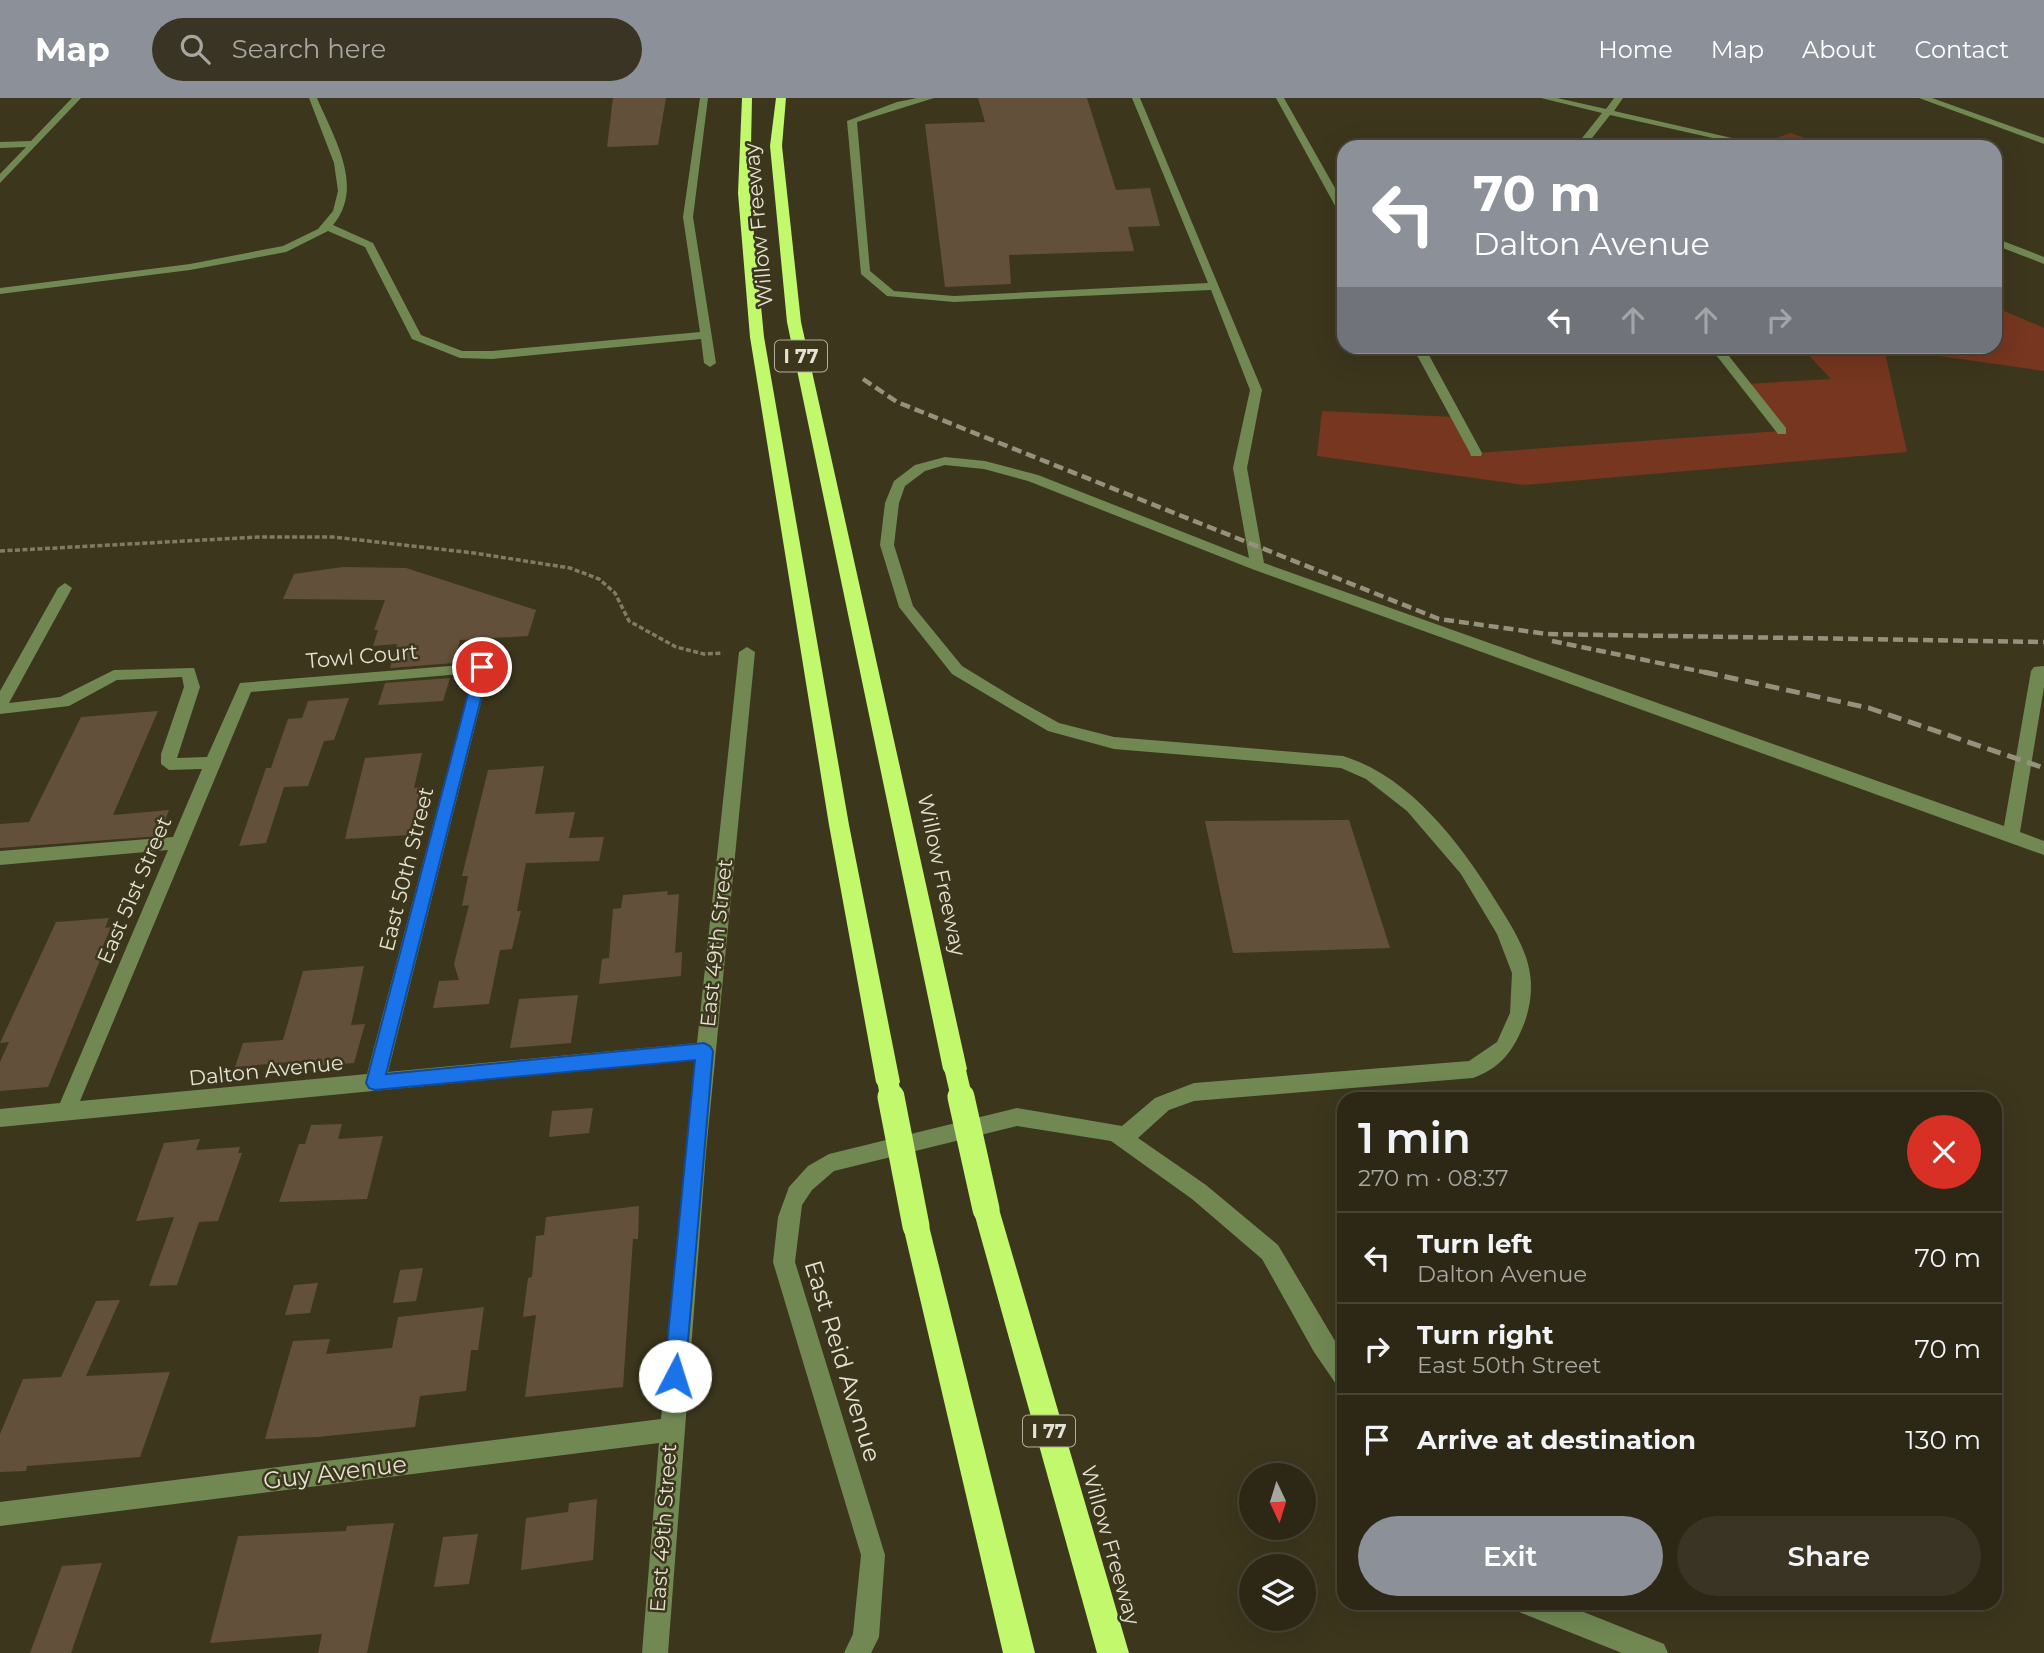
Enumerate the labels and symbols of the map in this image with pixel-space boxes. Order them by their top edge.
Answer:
street label: Willow Freeway [738,141,778,308]
road number: I 77 [775,340,827,372]
pin [452,637,512,697]
street label: Towl Court [305,639,419,673]
street label: East 50th Street [374,784,438,954]
street label: Willow Freeway [913,792,971,959]
street label: East 51st Street [92,812,176,968]
street label: East 49th Street [695,858,737,1028]
street label: Dalton Avenue [187,1049,345,1091]
street label: East Reid Avenue [799,1257,887,1465]
position arrow [638,1339,712,1413]
road number: I 77 [1023,1415,1075,1446]
street label: East 49th Street [645,1443,681,1613]
street label: Guy Avenue [262,1449,408,1495]
street label: Willow Freeway [1076,1462,1146,1628]
north arrow [1239,1463,1316,1540]

